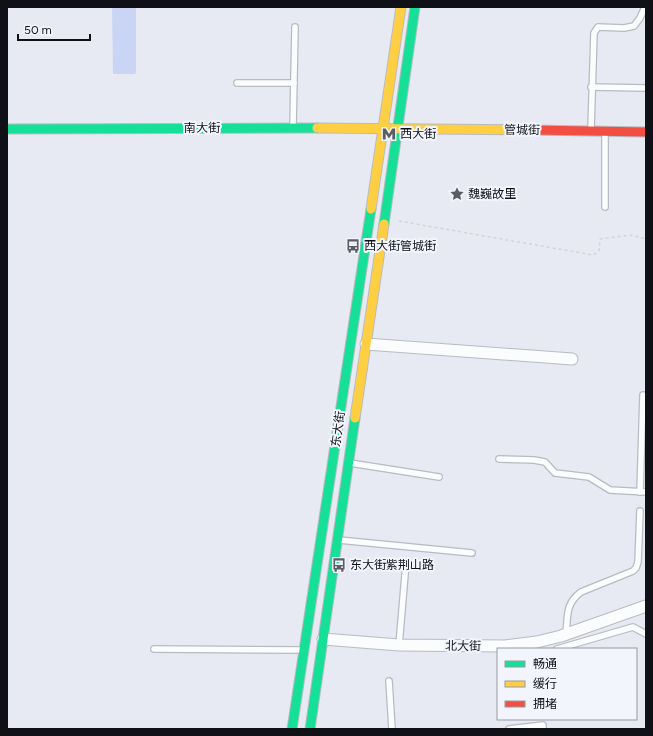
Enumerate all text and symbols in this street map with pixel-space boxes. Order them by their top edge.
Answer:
scale bar [18,16,90,42]
text: 50 m [24,23,52,37]
street label: 南大街 [184,121,220,135]
street label: 管城街 [504,123,540,137]
metro station icon: 西大街 [381,126,397,142]
place label: 西大街 [400,127,436,141]
place icon: 魏巍故里 [449,186,465,202]
place label: 魏巍故里 [468,187,516,201]
bus stop icon: 西大街管城街 [345,238,361,254]
place label: 西大街管城街 [364,239,436,253]
street label: 东大街 [329,410,347,448]
bus stop icon: 东大街紫荆山路 [331,557,347,573]
place label: 东大街紫荆山路 [350,558,434,572]
street label: 北大街 [445,639,481,653]
legend [497,648,637,720]
text: 畅通 [533,657,557,671]
text: 缓行 [533,677,557,691]
text: 拥堵 [533,697,557,711]

